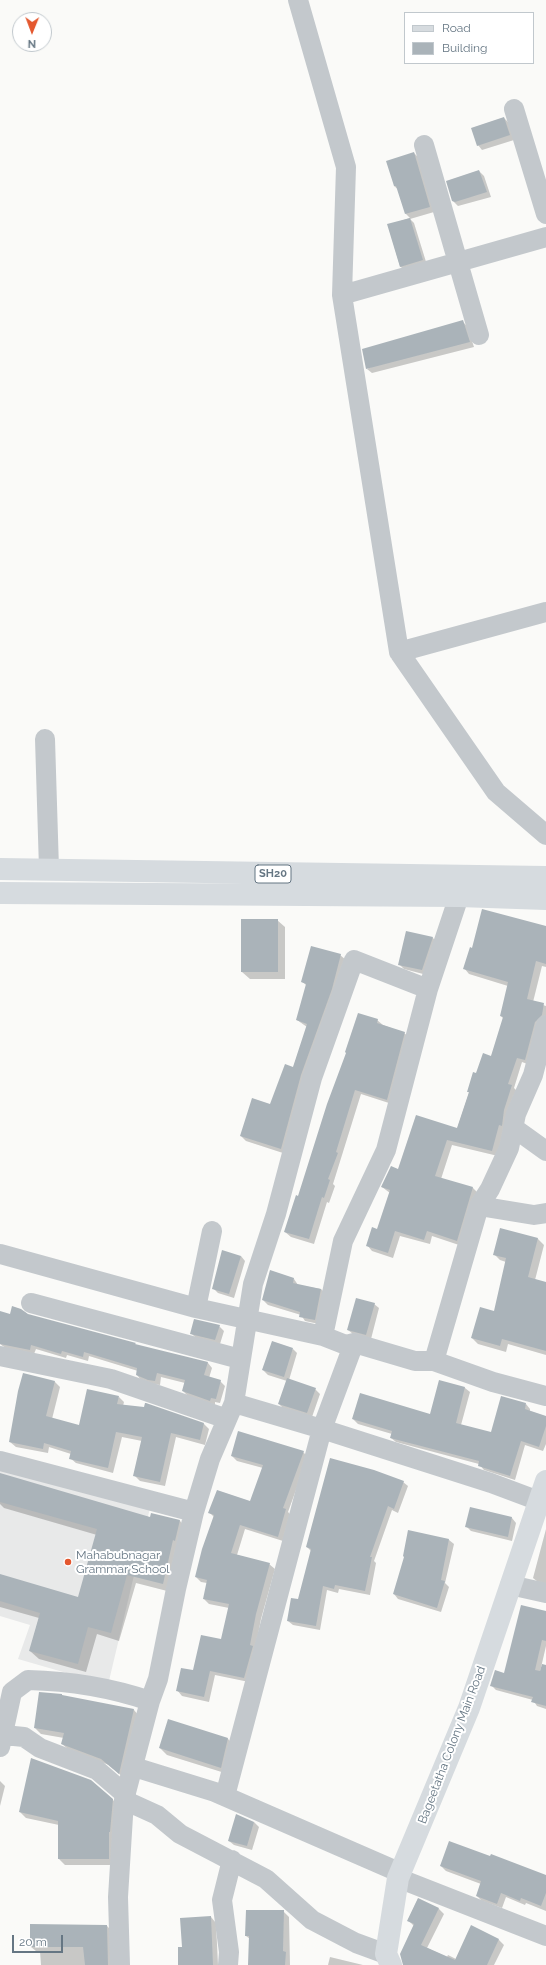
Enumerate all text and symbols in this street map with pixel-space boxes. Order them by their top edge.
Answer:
north arrow [12,12,52,52]
legend [404,12,534,64]
text: Road [442,21,471,35]
text: N [27,37,36,50]
text: Building [442,41,488,55]
road number: SH20 [255,865,291,883]
place label: Mahabubnagar Grammar School [76,1548,170,1576]
marker: Mahabubnagar Grammar School [63,1557,73,1567]
street label: Bageetatha Colony Main Road [415,1664,489,1826]
scale bar [14,1927,65,1953]
text: 20 m [19,1935,47,1949]

